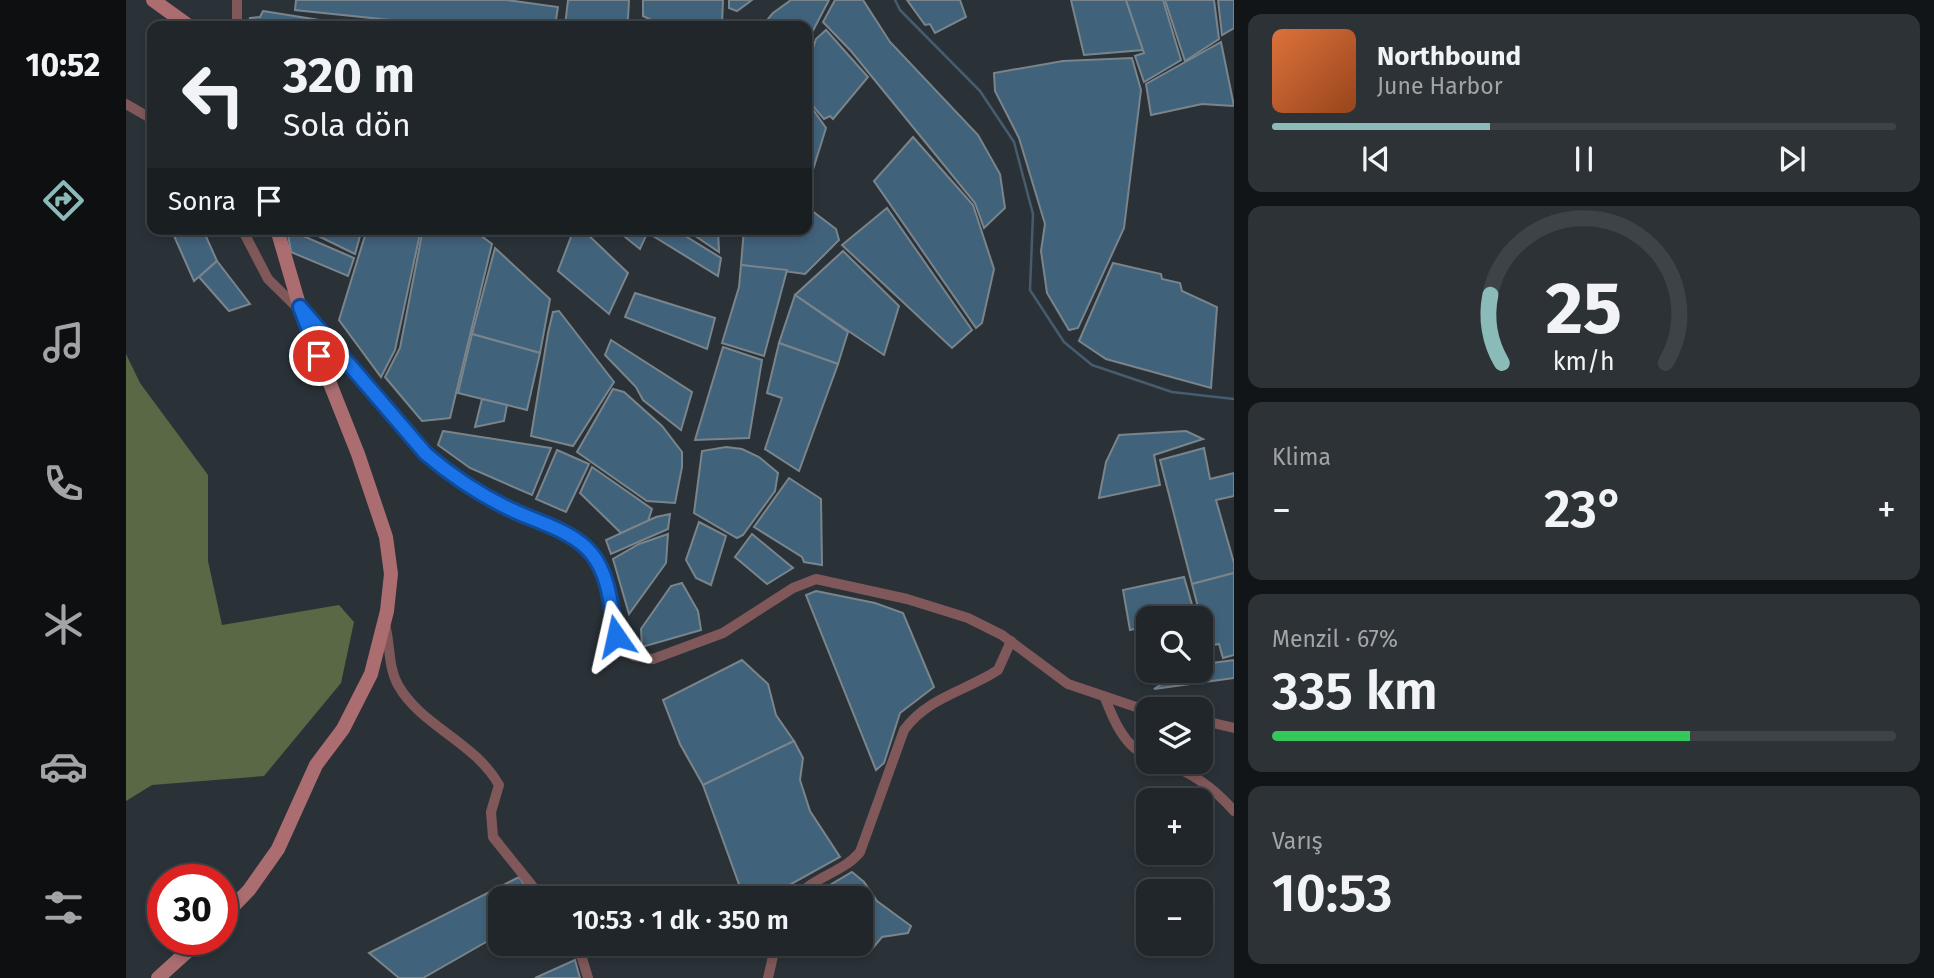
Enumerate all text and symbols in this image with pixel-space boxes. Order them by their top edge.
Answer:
text: Northbound [1377,41,1521,72]
text: 10:52 [26,46,100,84]
text: 320 m [283,46,415,105]
icon: left [168,49,259,140]
text: June Harbor [1377,72,1503,100]
text: Sola dön [283,106,411,144]
icon: previous [1357,140,1395,178]
icon: pause [1565,140,1603,178]
icon: next [1773,140,1811,178]
icon: directions [39,176,88,225]
icon: arrive [250,182,288,220]
text: Sonra [168,186,236,217]
text: 25 [1546,265,1622,352]
icon: music [39,318,88,367]
pin [289,326,349,386]
icon: arrive [300,337,338,375]
text: km/h [1553,347,1615,377]
text: Klima [1272,443,1331,471]
icon: phone [39,459,88,508]
text: 23° [1544,478,1624,541]
text: − [1272,487,1291,533]
text: + [1877,487,1896,533]
position arrow [579,599,653,673]
icon: climate [39,600,88,649]
map controls [1136,606,1213,956]
button: search [1136,606,1213,683]
text: Menzil · 67% [1272,625,1398,653]
text: 335 km [1272,660,1438,723]
button: layers [1136,697,1213,774]
icon: car [39,742,88,791]
button: + [1136,788,1213,865]
text: Varış [1272,827,1323,855]
text: 10:53 [1272,862,1392,925]
speed limit sign: 30 [147,864,238,955]
button: − [1136,879,1213,956]
icon: filters [39,883,88,932]
text: 10:53 · 1 dk · 350 m [572,905,789,936]

